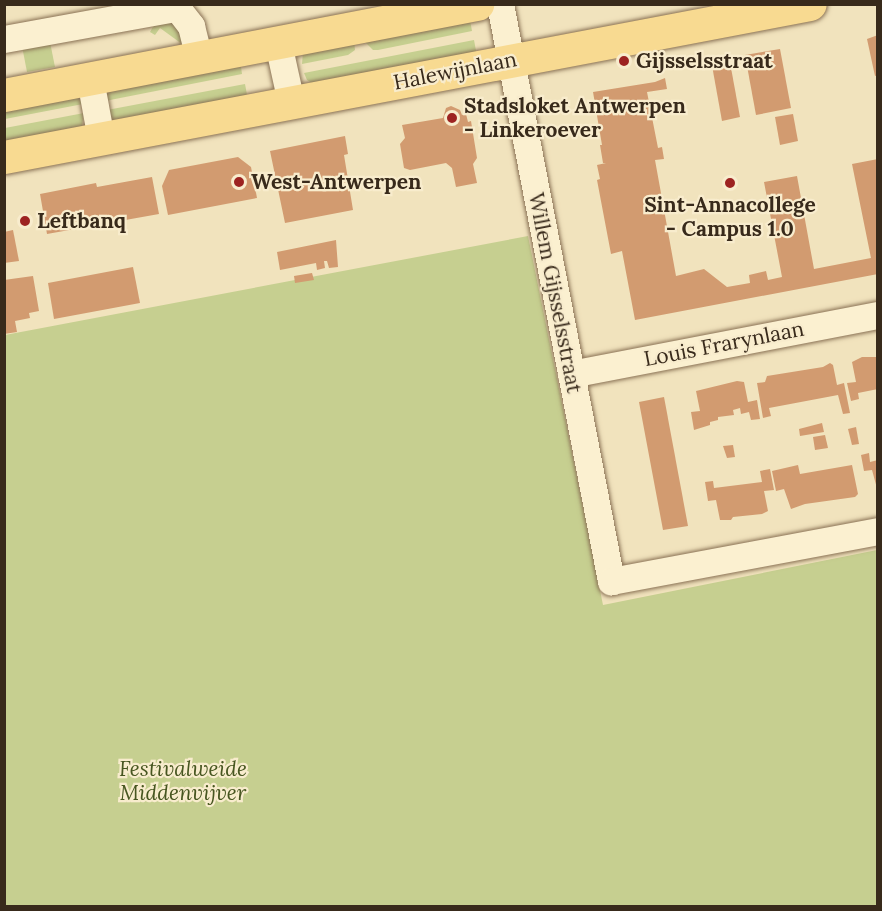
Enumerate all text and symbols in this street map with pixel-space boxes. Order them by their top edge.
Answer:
street label: Halewijnlaan [391,47,519,95]
place label: Gijsselsstraat [636,48,773,74]
marker: Gijsselsstraat [617,54,631,68]
place label: Stadsloket Antwerpen - Linkeroever [464,93,686,143]
marker: Stadsloket Antwerpen - Linkeroever [445,111,459,125]
place label: West-Antwerpen [251,169,421,195]
marker: West-Antwerpen [232,175,246,189]
marker: Sint-Annacollege - Campus 1.0 [723,176,737,190]
street label: Willem Gijsselsstraat [523,191,587,395]
place label: Sint-Annacollege - Campus 1.0 [644,192,816,242]
place label: Leftbanq [37,208,126,234]
marker: Leftbanq [18,214,32,228]
street label: Louis Frarynlaan [642,316,806,372]
park label: Festivalweide Middenvijver [119,756,247,806]

